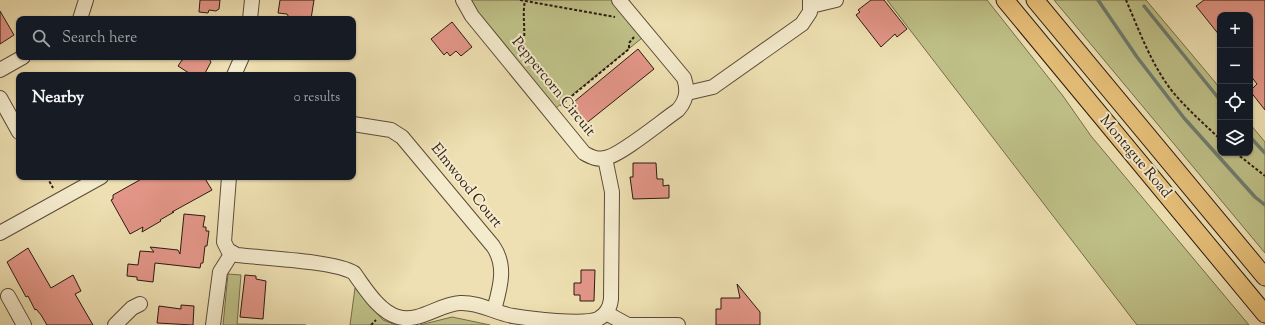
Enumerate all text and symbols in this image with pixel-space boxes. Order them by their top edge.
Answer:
map controls [1217,12,1253,156]
button: + [1217,12,1253,48]
search box [16,16,356,60]
icon: search [30,27,52,49]
text: Search here [62,28,137,49]
street label: Peppercorn Circuit [506,33,600,141]
button: − [1217,48,1253,84]
button: locate [1217,84,1253,120]
text: Nearby [32,86,84,110]
text: 0 results [294,89,340,107]
street label: Montague Road [1094,111,1176,203]
button: layers [1217,120,1253,156]
street label: Elmwood Court [425,139,507,233]

